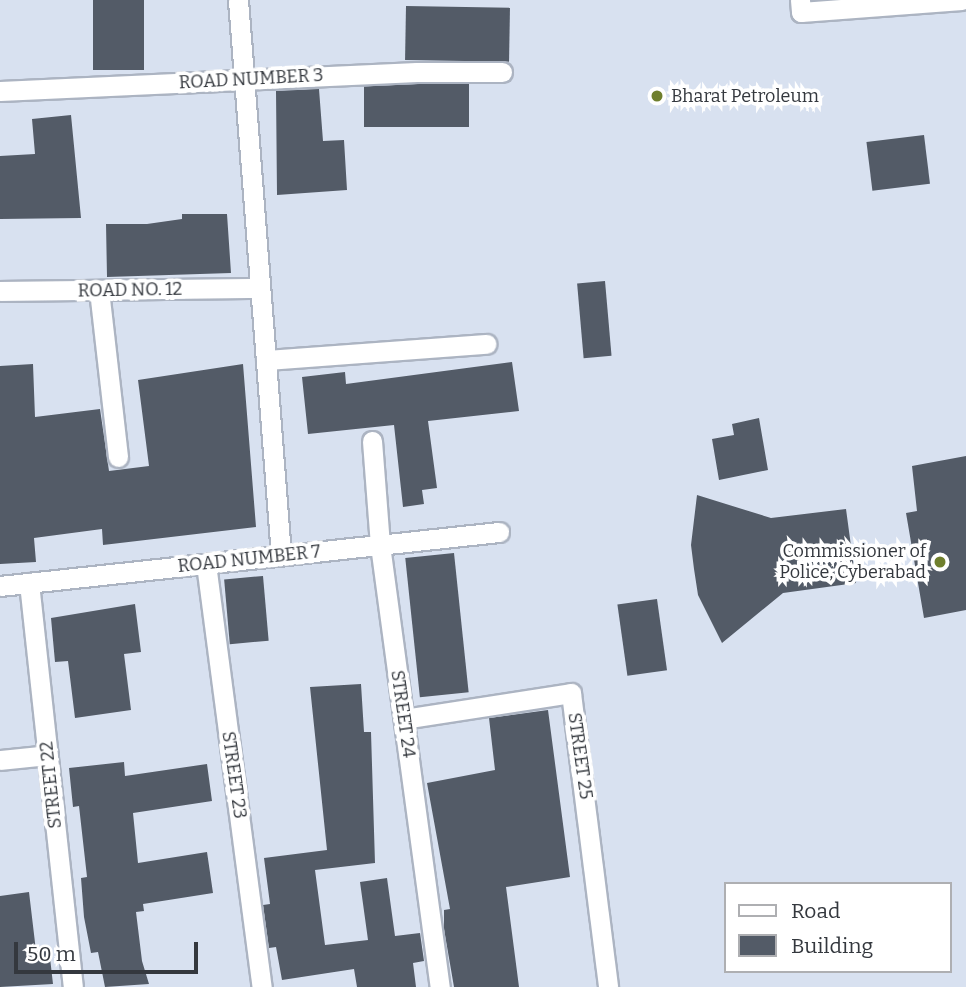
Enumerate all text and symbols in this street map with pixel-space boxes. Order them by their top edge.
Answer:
street label: ROAD NUMBER 3 [178,64,324,94]
place label: Bharat Petroleum [671,85,819,107]
marker: Bharat Petroleum [649,88,665,104]
street label: ROAD NO. 12 [78,278,182,302]
street label: ROAD NUMBER 7 [177,541,321,577]
place label: Commissioner of Police, Cyberabad [779,541,926,584]
marker: Commissioner of Police, Cyberabad [932,554,948,570]
street label: STREET 24 [386,669,420,759]
street label: STREET 25 [563,711,597,801]
street label: STREET 23 [217,730,251,820]
street label: STREET 22 [36,740,66,830]
legend [724,882,952,973]
text: Road [791,898,840,924]
scale bar [18,928,201,972]
text: Building [791,933,873,959]
text: 50 m [27,941,76,967]

